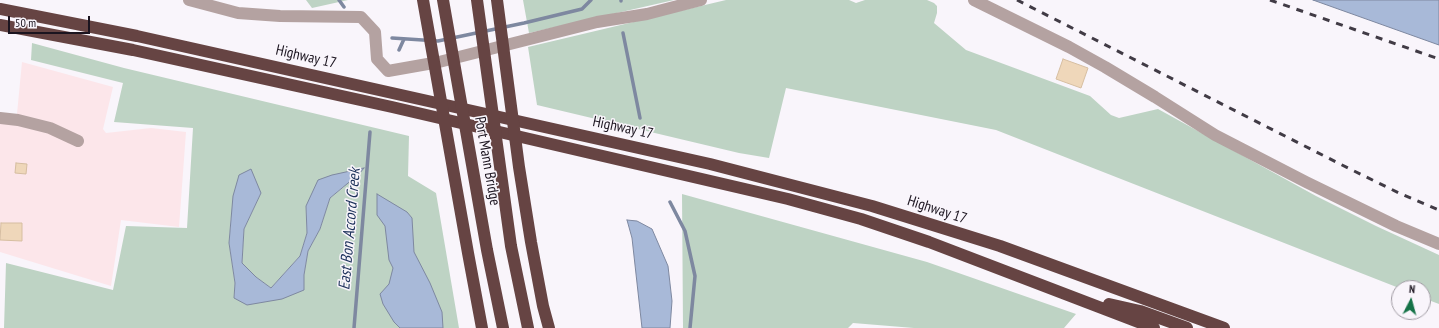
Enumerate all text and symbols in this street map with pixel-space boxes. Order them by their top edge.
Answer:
scale bar [10,8,92,34]
text: 50 m [15,15,36,30]
street label: Highway 17 [274,41,338,73]
street label: Highway 17 [591,113,655,143]
street label: Port Mann Bridge [470,115,504,207]
water label: East Bon Accord Creek [335,167,365,291]
street label: Highway 17 [905,192,969,228]
north arrow [1391,280,1431,320]
text: N [1408,282,1416,296]

